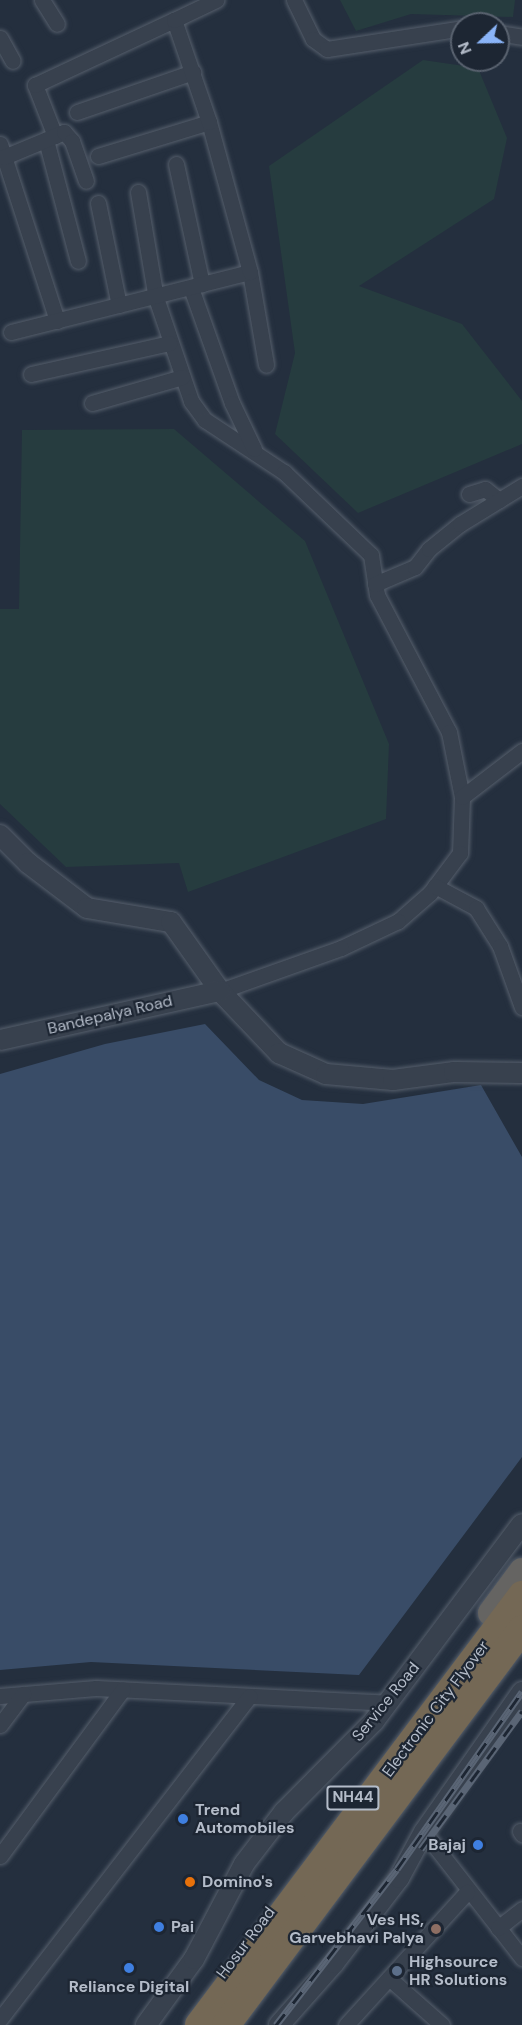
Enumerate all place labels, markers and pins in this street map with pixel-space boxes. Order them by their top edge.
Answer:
place label: Trend Automobiles [195,1800,295,1838]
marker: Trend Automobiles [176,1812,190,1826]
place label: Bajaj [428,1835,466,1855]
marker: Bajaj [471,1838,485,1852]
place label: Domino's [202,1872,273,1892]
marker: Domino's [183,1875,197,1889]
place label: Ves HS, Garvebhavi Palya [289,1910,424,1948]
place label: Pai [171,1917,194,1937]
marker: Pai [152,1920,166,1934]
marker: Ves HS, Garvebhavi Palya [429,1922,443,1936]
place label: Highsource HR Solutions [409,1952,507,1990]
marker: Reliance Digital [122,1961,136,1975]
marker: Highsource HR Solutions [390,1964,404,1978]
place label: Reliance Digital [69,1977,189,1997]

